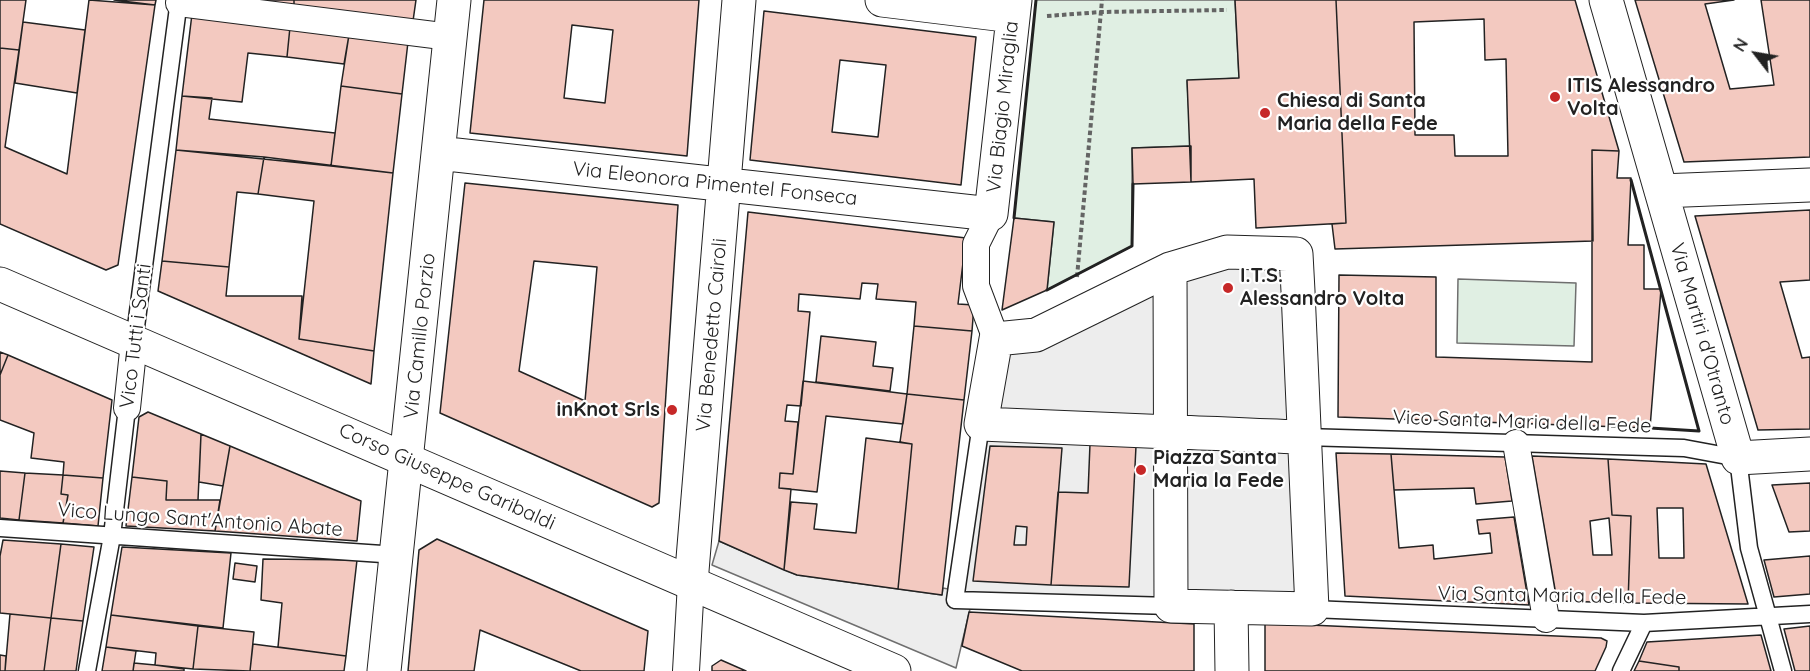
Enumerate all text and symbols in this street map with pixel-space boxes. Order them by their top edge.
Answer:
street label: Via Biagio Miraglia [982,20,1024,194]
north arrow [1726,24,1786,84]
text: N [1729,35,1752,55]
place label: ITIS Alessandro Volta [1567,74,1715,121]
place label: Chiesa di Santa Maria della Fede [1277,89,1438,136]
marker: ITIS Alessandro Volta [1548,90,1562,104]
marker: Chiesa di Santa Maria della Fede [1258,106,1272,120]
street label: Via Eleonora Pimentel Fonseca [571,157,859,211]
street label: Via Benedetto Cairoli [692,237,732,433]
street label: Via Martiri d'Otranto [1665,240,1739,428]
street label: Via Camillo Porzio [399,252,441,420]
street label: Vico Tutti i Santi [115,262,157,410]
place label: I.T.S. Alessandro Volta [1240,264,1404,311]
marker: I.T.S. Alessandro Volta [1221,281,1235,295]
place label: inKnot Srls [557,398,660,422]
marker: inKnot Srls [665,403,679,417]
street label: Vico Santa Maria della Fede [1392,405,1652,439]
street label: Corso Giuseppe Garibaldi [335,418,559,536]
place label: Piazza Santa Maria la Fede [1153,446,1284,493]
marker: Piazza Santa Maria la Fede [1134,463,1148,477]
street label: Vico Lungo Sant'Antonio Abate [56,498,344,542]
street label: Via Santa Maria della Fede [1438,582,1686,610]

